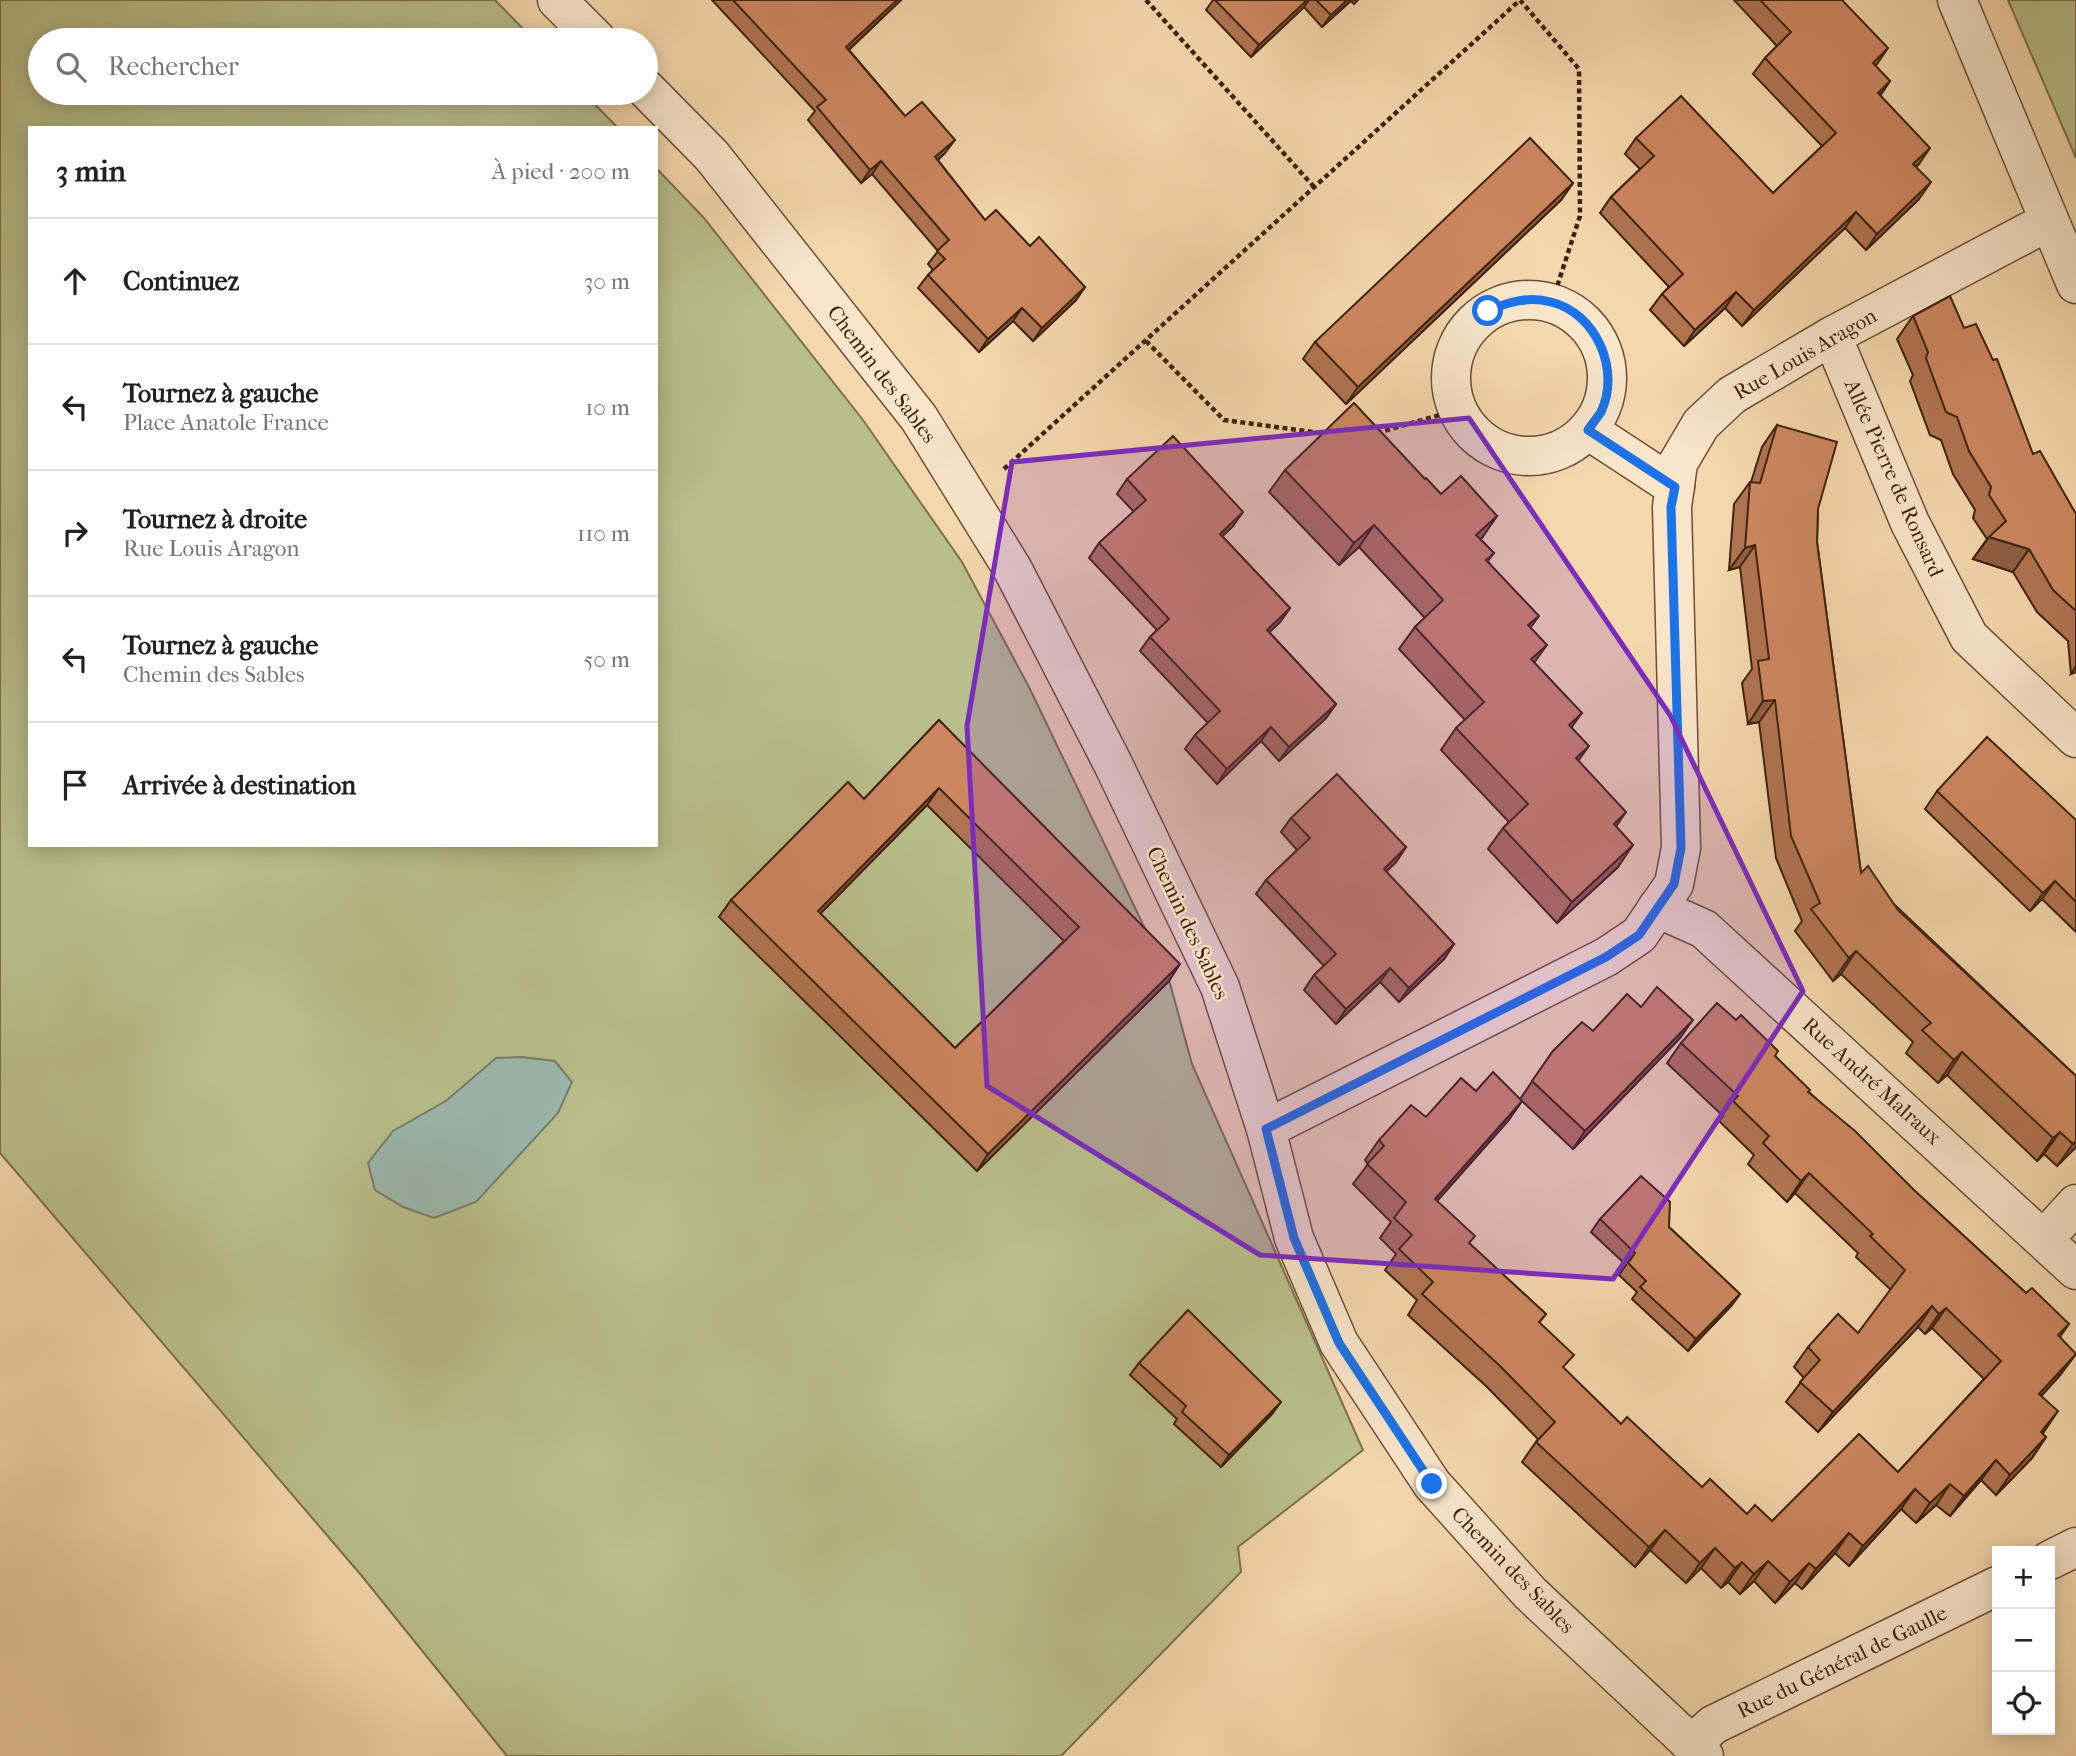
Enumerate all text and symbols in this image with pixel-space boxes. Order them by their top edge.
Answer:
search box [28,28,658,105]
icon: search [52,48,90,86]
text: Rechercher [108,51,239,82]
text: 3 min [56,154,126,189]
text: À pied · 200 m [491,158,630,185]
icon: ahead [56,262,94,300]
text: Continuez [123,266,239,297]
text: 30 m [584,268,630,295]
route start [1472,295,1503,326]
street label: Chemin des Sables [823,301,942,448]
street label: Rue Louis Aragon [1729,303,1881,405]
street label: Allée Pierre de Ronsard [1839,375,1949,581]
text: Tournez à gauche [123,378,318,409]
icon: left [56,388,94,426]
text: 10 m [585,394,630,421]
text: Place Anatole France [123,409,329,436]
text: Tournez à droite [123,504,307,535]
icon: right [56,514,94,552]
text: 110 m [577,520,630,547]
text: Rue Louis Aragon [123,535,300,562]
text: Tournez à gauche [123,630,318,661]
icon: left [56,640,94,678]
text: 50 m [583,646,630,673]
text: Chemin des Sables [123,661,305,688]
icon: arrive [56,766,94,804]
text: Arrivée à destination [123,770,356,801]
street label: Chemin des Sables [1142,843,1234,1003]
street label: Rue André Malraux [1798,1012,1946,1150]
route end [1416,1468,1447,1499]
street label: Chemin des Sables [1447,1502,1579,1638]
map controls [1992,1546,2055,1735]
button: + [1992,1546,2055,1609]
street label: Rue du Général de Gaulle [1733,1601,1951,1723]
button: − [1992,1609,2055,1672]
button: locate [1992,1672,2055,1735]

